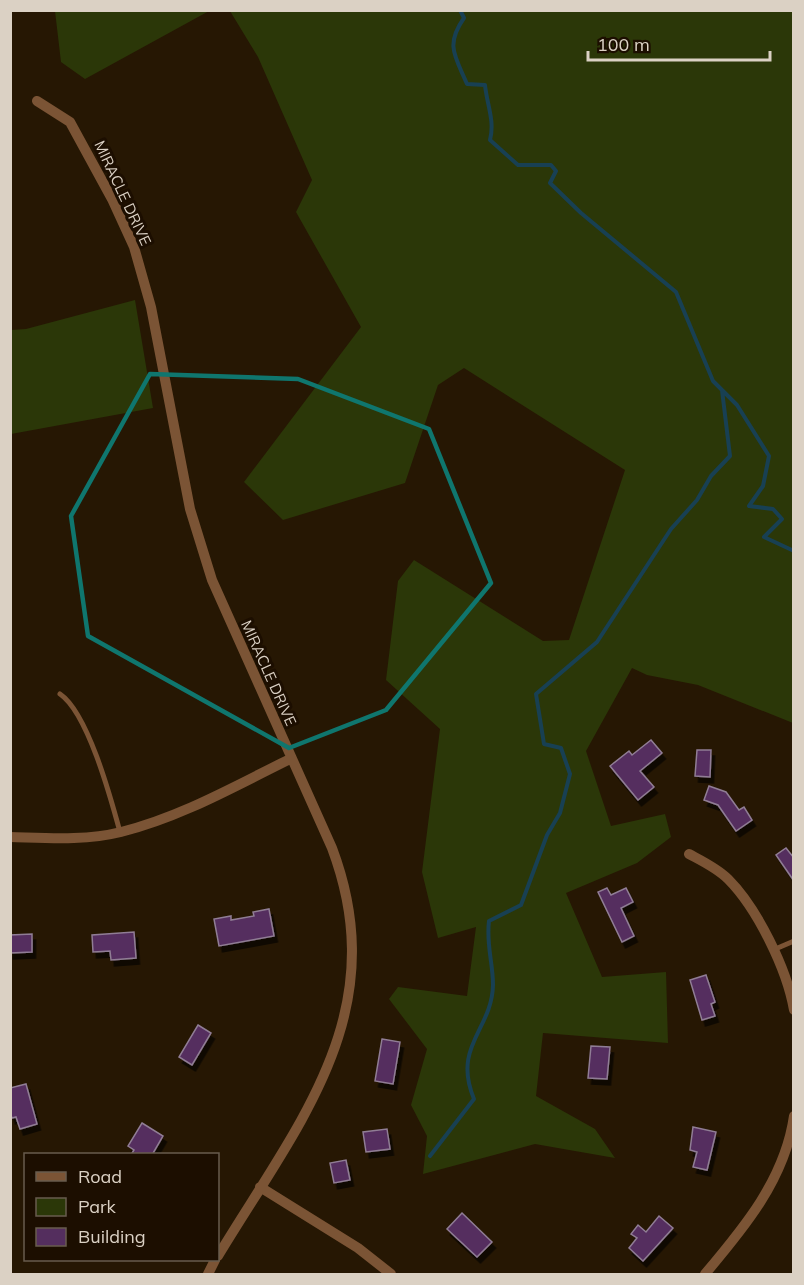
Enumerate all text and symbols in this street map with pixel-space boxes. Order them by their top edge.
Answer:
scale bar [588,24,770,62]
text: 100 m [597,33,650,56]
street label: MIRACLE DRIVE [90,137,156,249]
street label: MIRACLE DRIVE [237,617,301,729]
legend [24,1153,219,1261]
text: Road [78,1165,122,1188]
text: Park [78,1195,117,1218]
text: Building [78,1225,146,1248]

